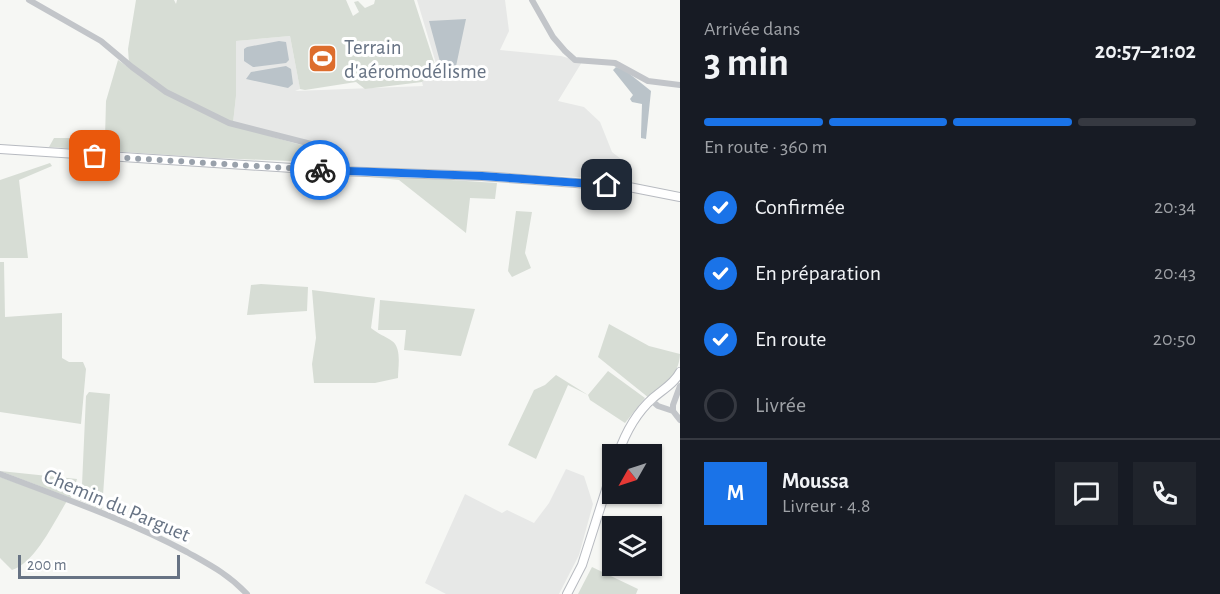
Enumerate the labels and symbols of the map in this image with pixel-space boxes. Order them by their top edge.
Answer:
place label: Terrain d'aéromodélisme [344,37,487,82]
sports icon: Terrain d'aéromodélisme [307,43,339,75]
pin [69,130,120,181]
courier [290,140,350,200]
pin [581,159,632,210]
north arrow [602,444,662,504]
street label: Chemin du Parguet [41,465,193,546]
scale bar [18,552,180,580]

